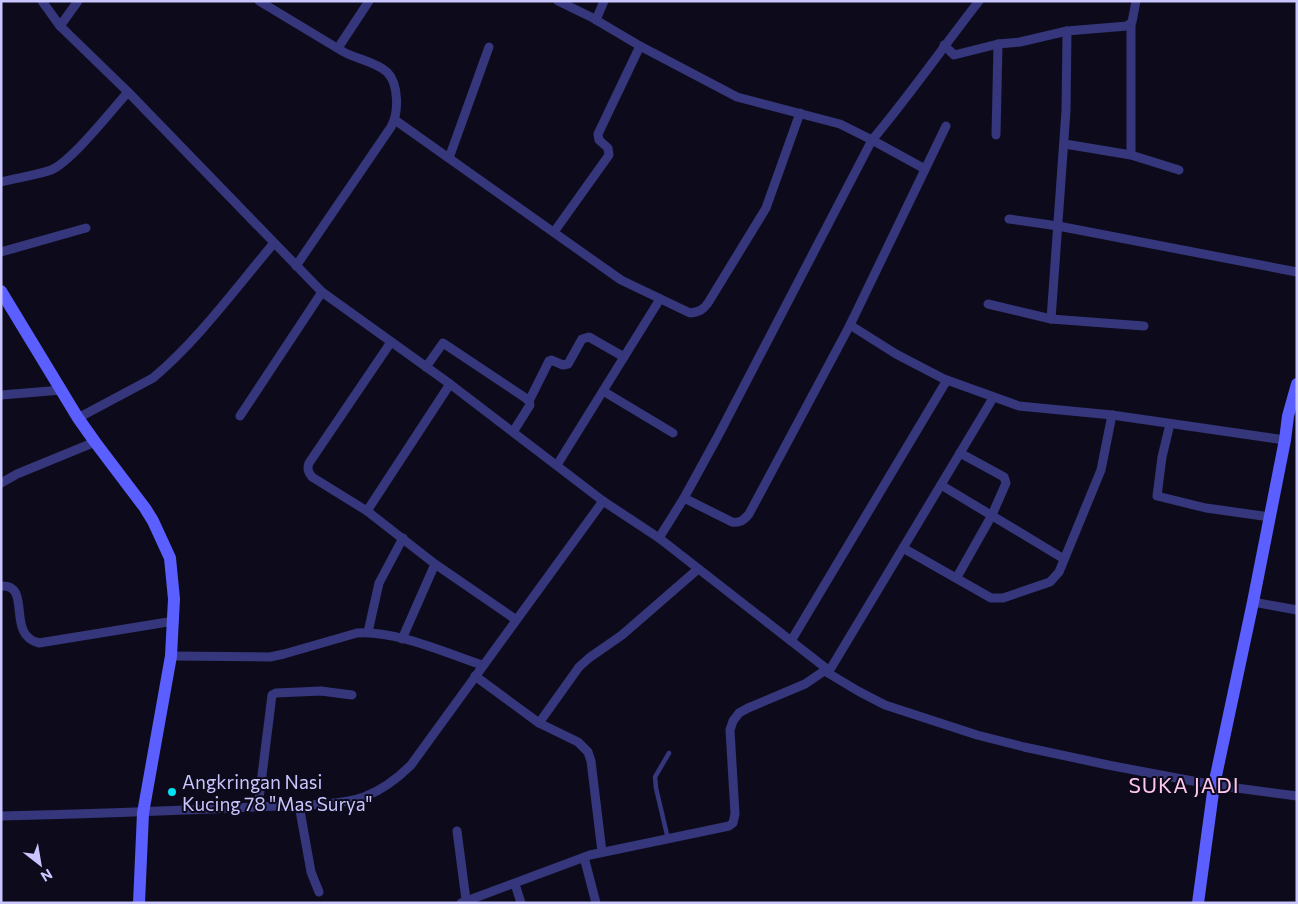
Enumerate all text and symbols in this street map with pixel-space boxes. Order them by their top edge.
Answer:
place label: Angkringan Nasi Kucing 78 "Mas Surya" [182,770,373,815]
district label: SUKA JADI [1128,772,1240,797]
marker: Angkringan Nasi Kucing 78 "Mas Surya" [166,786,178,798]
north arrow [15,839,65,889]
text: N [38,866,56,886]

